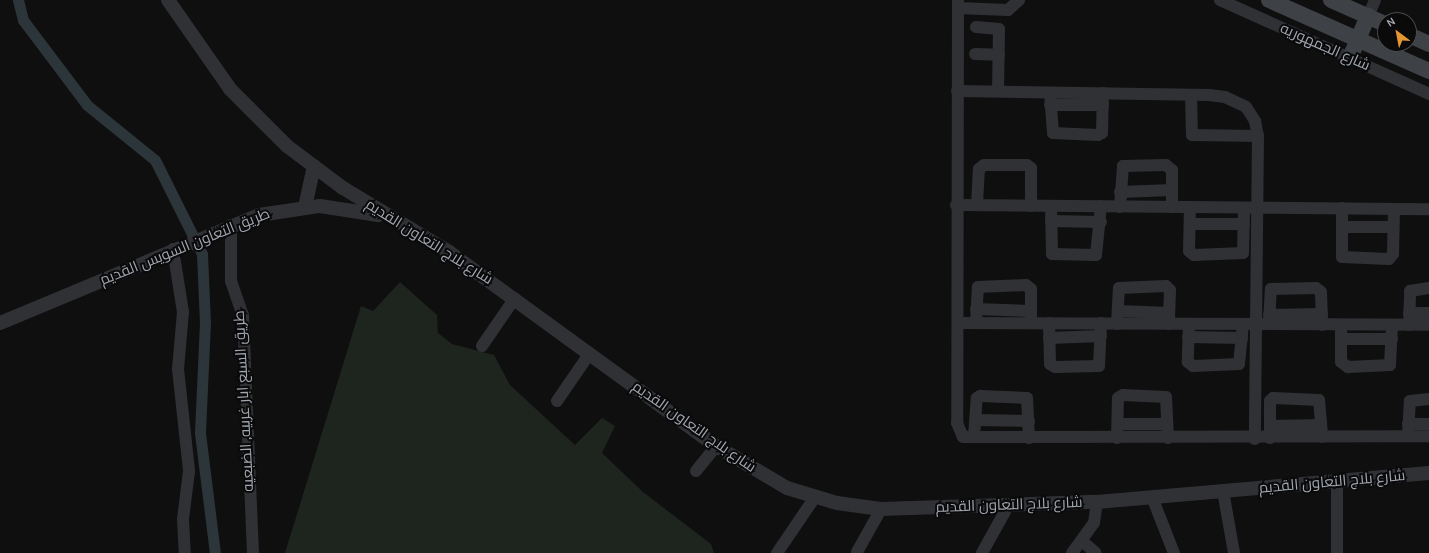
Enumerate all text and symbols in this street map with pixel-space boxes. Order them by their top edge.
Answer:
north arrow [1377,12,1417,52]
text: N [1384,15,1398,30]
street label: شارع الجمهوريه [1277,19,1373,75]
street label: شارع بلاج التعاون القديم [362,195,496,289]
street label: طريق التعاون السويس القديم [97,205,273,289]
street label: طريق السبع ابار غربيه, الضبعيه [230,310,258,492]
street label: شارع بلاج التعاون القديم [629,378,759,476]
street label: شارع بلاج التعاون القديم [1258,467,1406,497]
street label: شارع بلاج التعاون القديم [935,493,1083,517]

